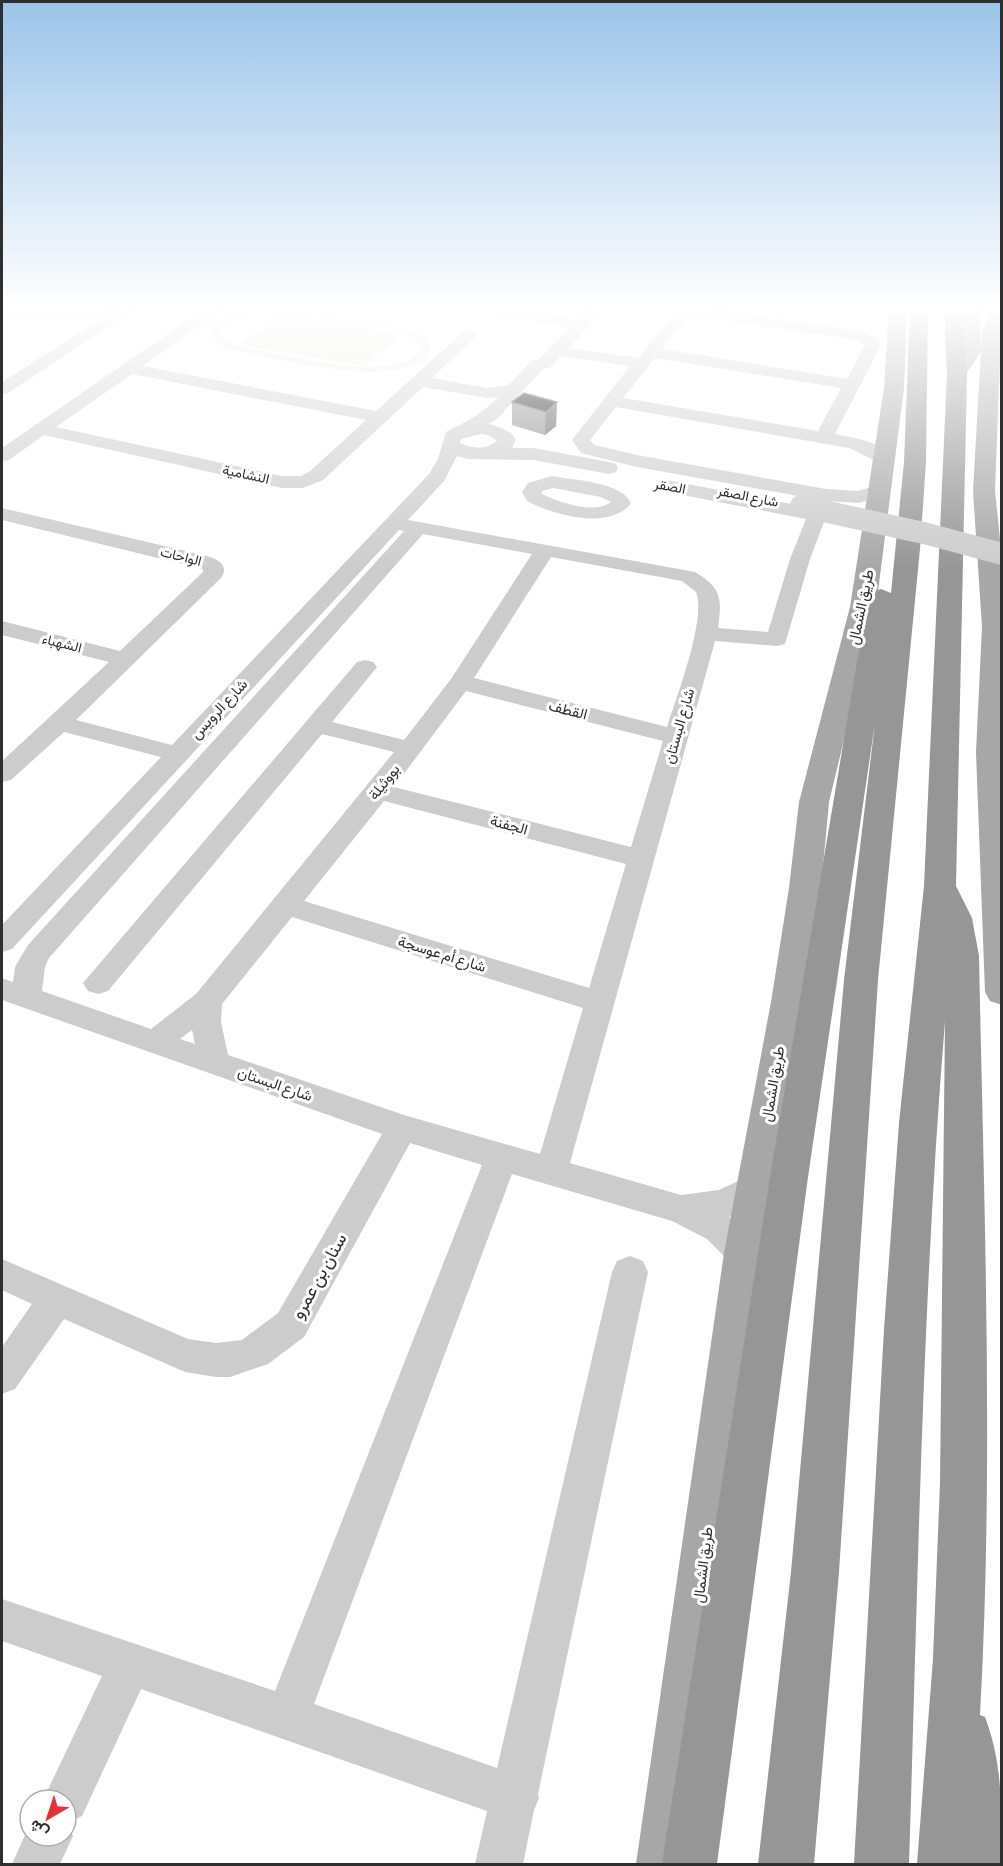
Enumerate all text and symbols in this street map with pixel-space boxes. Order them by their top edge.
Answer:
street label: النشامية [221,461,271,487]
street label: الصقر [652,475,687,498]
street label: شارع الصقر [715,482,780,513]
street label: الواحات [158,543,203,570]
street label: طريق الشمال [844,568,879,646]
street label: الشهباء [40,630,83,657]
street label: شارع الرويس [187,675,253,744]
street label: شارع البستان [660,686,700,766]
street label: القطف [547,697,589,723]
street label: بووثيلة [364,761,404,803]
street label: الجفنة [488,811,530,839]
street label: شارع أم عوسجة [395,932,488,978]
street label: طريق الشمال [757,1045,790,1123]
street label: شارع البستان [235,1063,315,1107]
street label: سنان بن عمرو [286,1229,352,1323]
street label: طريق الشمال [689,1526,718,1604]
north arrow [18,1788,78,1848]
text: ش [25,1816,52,1843]

